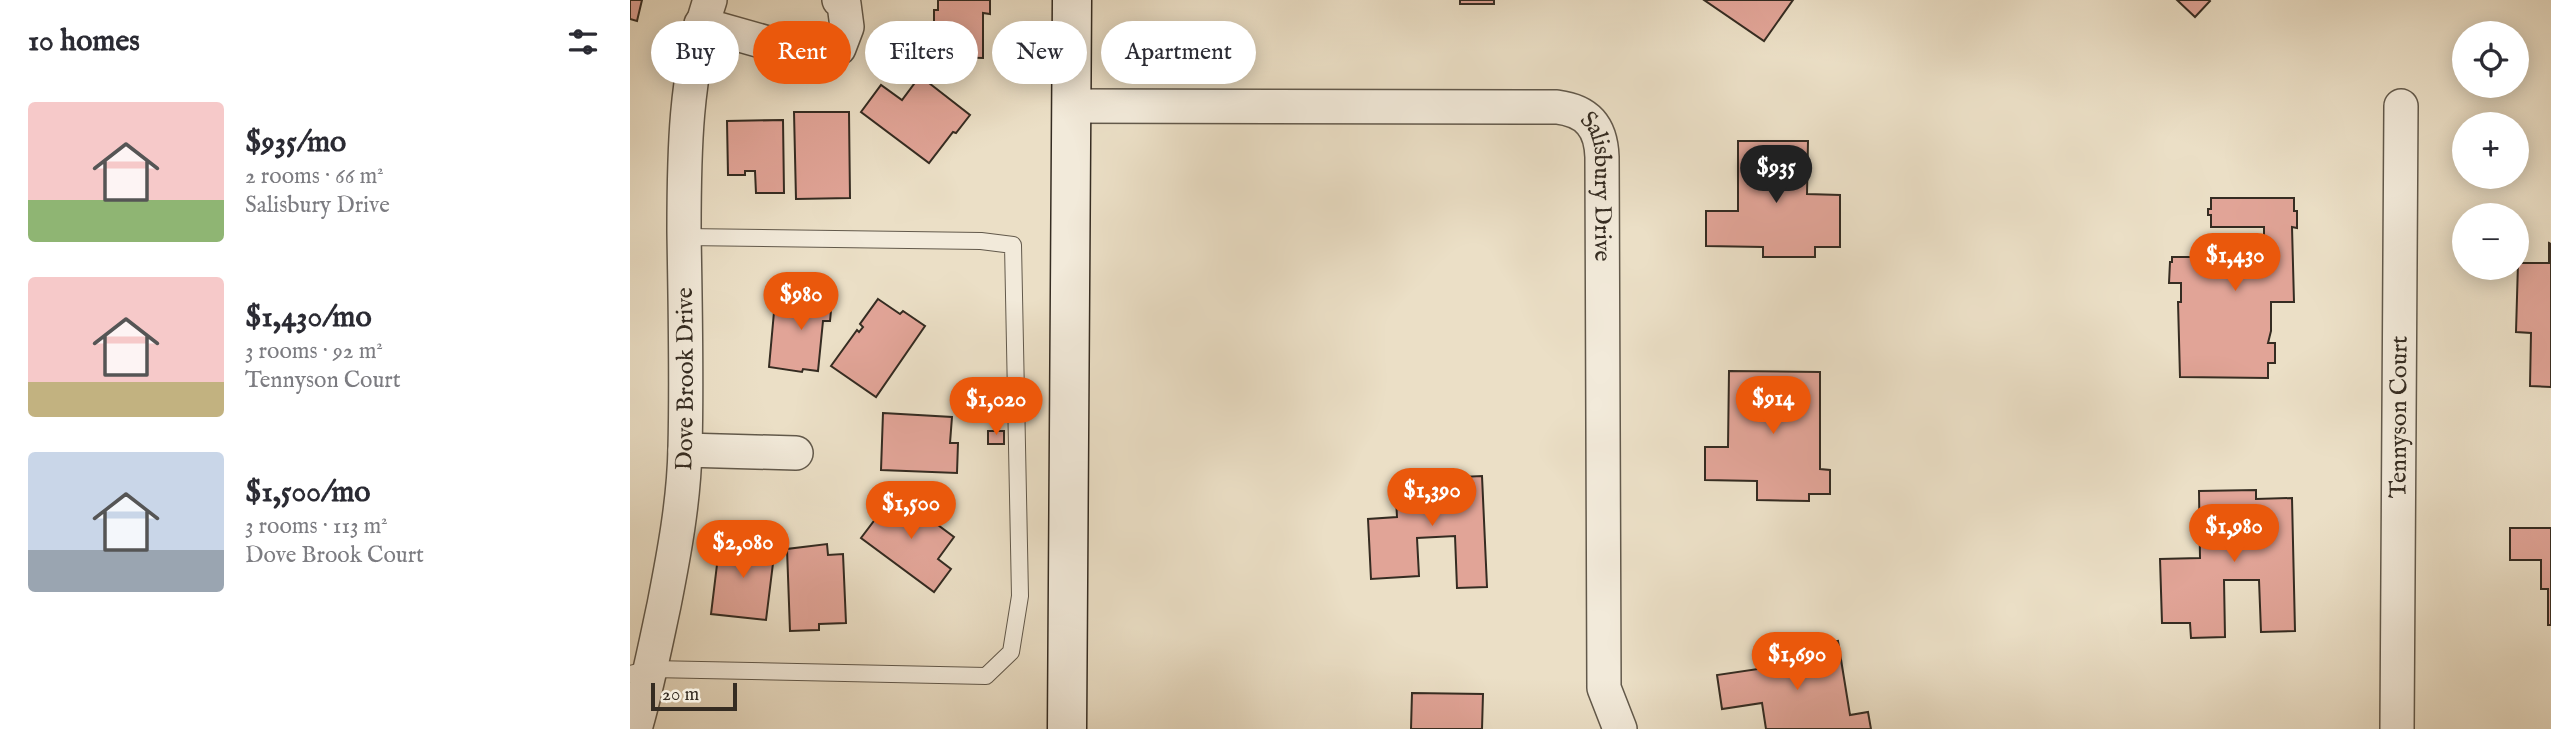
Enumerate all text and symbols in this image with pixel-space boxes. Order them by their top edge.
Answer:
chip: Buy [651,21,739,84]
chip: Rent [753,21,851,84]
chip: Filters [865,21,978,84]
chip: New [992,21,1087,84]
chip: Apartment [1101,21,1256,84]
map controls [2452,21,2529,280]
button: locate [2452,21,2529,98]
text: 10 homes [28,23,140,61]
icon: filters [564,23,602,61]
street label: Salisbury Drive [1573,104,1618,262]
button: + [2452,112,2529,189]
text: $935/mo [245,124,346,162]
icon: home [84,130,168,214]
pin: $935 [1735,146,1817,205]
text: $935 [1756,153,1796,182]
text: 2 rooms · 66 m² [245,162,384,191]
text: Salisbury Drive [245,191,390,220]
button: − [2452,203,2529,280]
pin: $1,430 [2178,233,2292,293]
text: $1,430 [2205,241,2265,270]
pin: $980 [760,272,842,332]
text: $980 [779,280,823,309]
street label: Dove Brook Drive [669,287,701,471]
text: $1,430/mo [245,299,372,337]
icon: home [84,305,168,389]
street label: Tennyson Court [2383,336,2415,498]
text: 3 rooms · 92 m² [245,337,383,366]
text: Tennyson Court [245,366,401,395]
pin: $914 [1732,376,1814,436]
pin: $1,020 [939,378,1053,437]
text: $914 [1752,384,1794,413]
text: $1,020 [966,385,1026,414]
pin: $1,390 [1375,468,1489,528]
text: $1,500/mo [245,474,370,512]
text: $1,390 [1403,476,1461,505]
icon: home [84,480,168,564]
pin: $1,500 [854,482,968,541]
text: $1,500 [882,489,940,518]
pin: $1,980 [2177,504,2291,564]
text: 3 rooms · 113 m² [245,512,388,541]
text: $1,980 [2205,512,2263,541]
pin: $2,080 [686,520,800,580]
text: $2,080 [712,528,774,557]
text: Dove Brook Court [245,541,424,570]
pin: $1,690 [1740,632,1854,692]
text: $1,690 [1768,640,1826,669]
scale bar [651,680,737,712]
text: 20 m [662,683,699,707]

